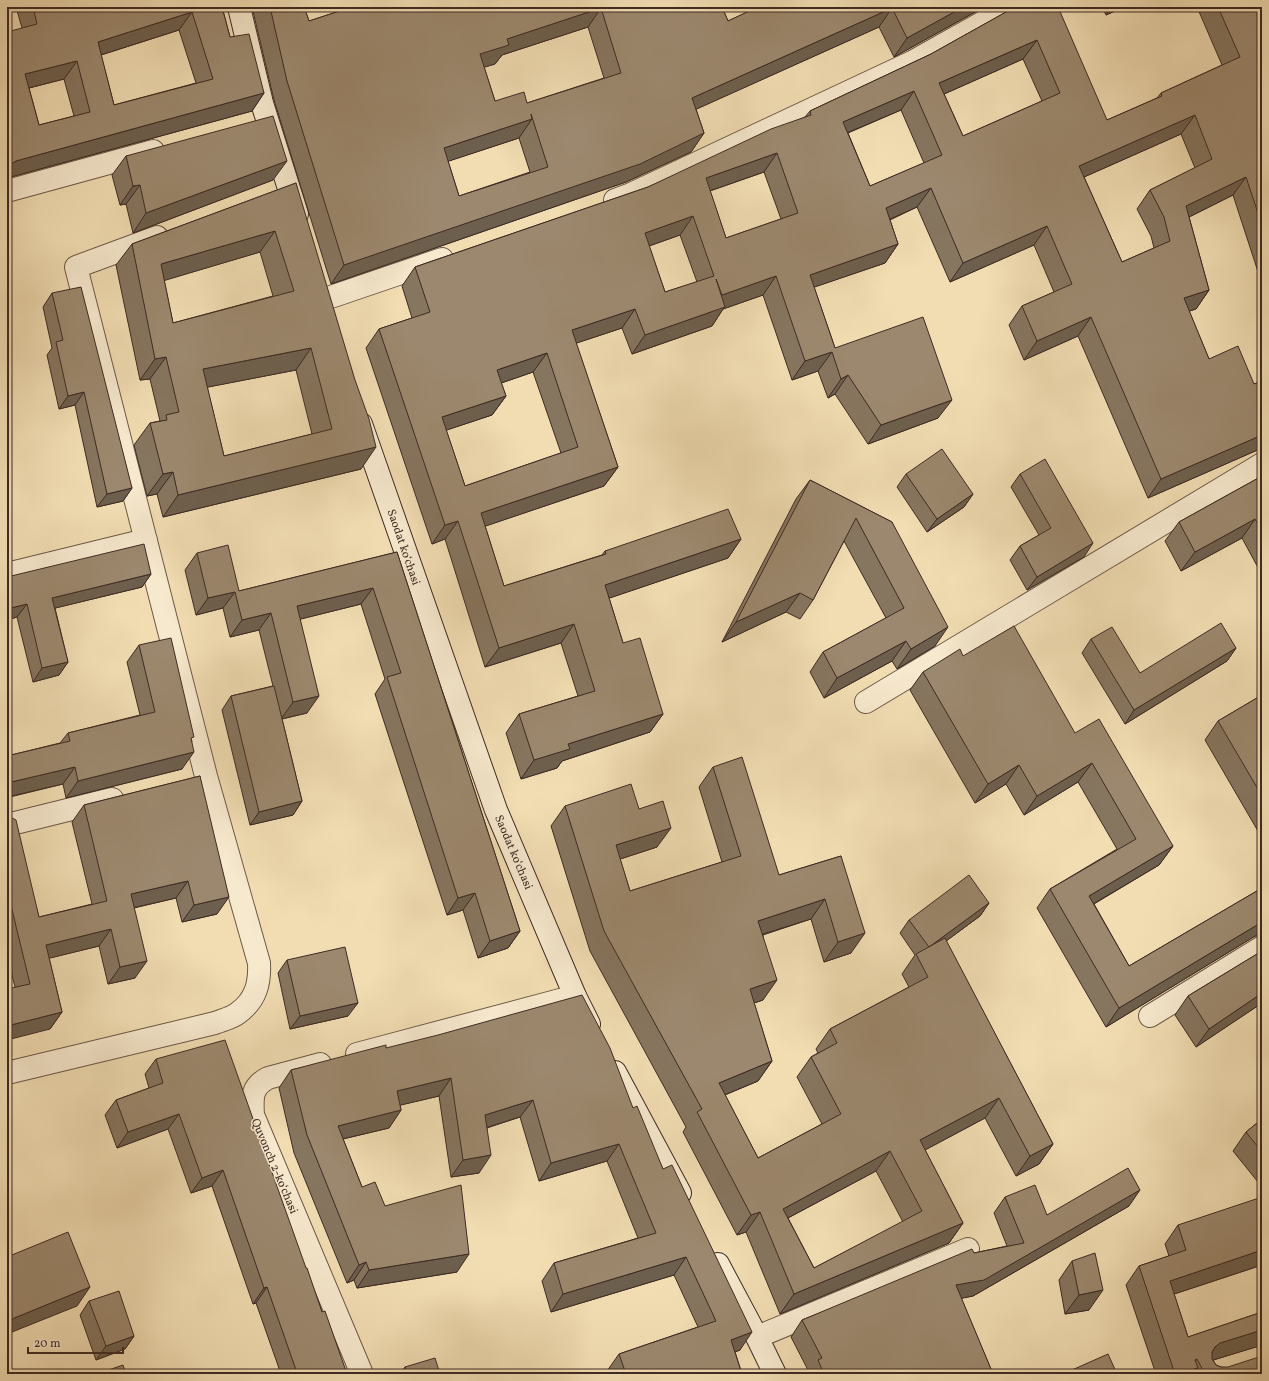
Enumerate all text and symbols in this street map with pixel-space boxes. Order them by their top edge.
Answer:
street label: Saodat koʻchasi [383,507,424,588]
street label: Saodat koʻchasi [490,813,536,893]
street label: Quvonch 2-koʻchasi [247,1116,302,1217]
scale bar [28,1329,123,1355]
text: 20 m [34,1336,61,1352]

